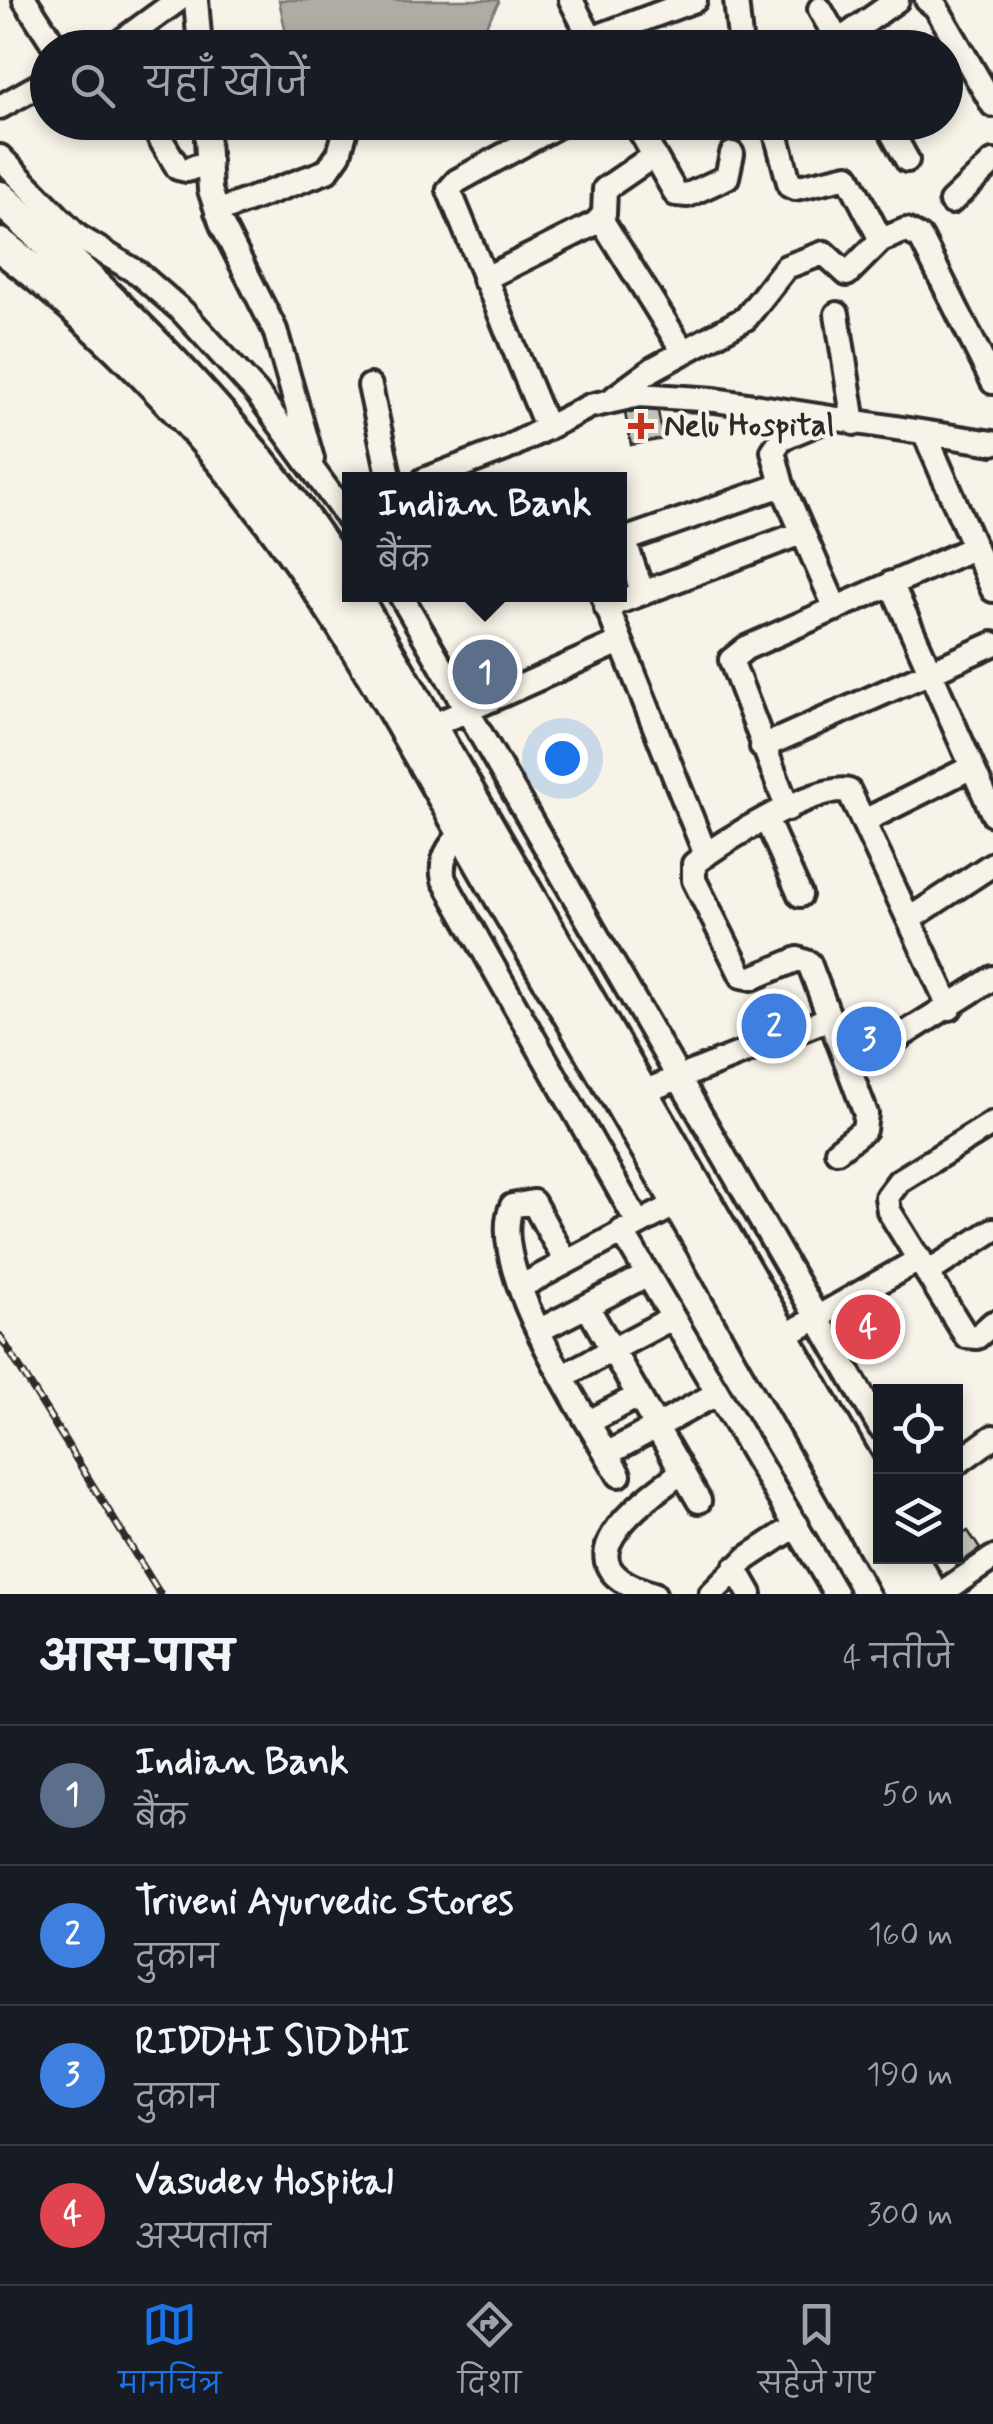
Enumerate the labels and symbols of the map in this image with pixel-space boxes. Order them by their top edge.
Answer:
place label: Nelu Hospital [664,405,834,447]
marker: Nelu Hospital [628,413,654,439]
pin: 1 [452,634,518,710]
your location [537,733,588,784]
pin: 2 [742,988,806,1064]
pin: 3 [836,1002,902,1076]
pin: 4 [836,1290,900,1364]

